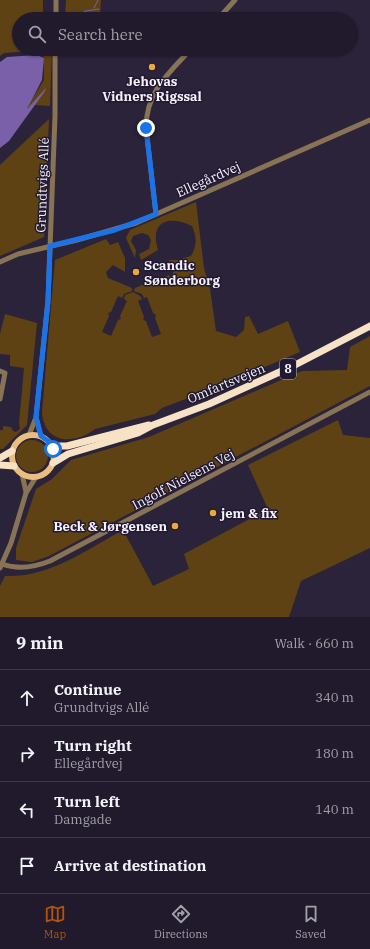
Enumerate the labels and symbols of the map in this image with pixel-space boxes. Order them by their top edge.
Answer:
marker: Jehovas Vidners Rigssal [147,62,157,72]
place label: Jehovas Vidners Rigssal [102,73,202,105]
route end [137,119,155,137]
street label: Grundtvigs Allé [32,137,53,233]
street label: Ellegårdvej [173,158,243,201]
place label: Scandic Sønderborg [144,257,220,289]
marker: Scandic Sønderborg [131,267,141,277]
street label: Omfartsvejen [185,359,268,407]
road number: 8 [280,359,296,379]
route start [44,440,62,458]
street label: Ingolf Nielsens Vej [129,445,237,514]
place label: jem & fix [219,505,277,522]
marker: jem & fix [208,508,218,518]
place label: Beck & Jørgensen [53,518,167,535]
marker: Beck & Jørgensen [170,521,180,531]

